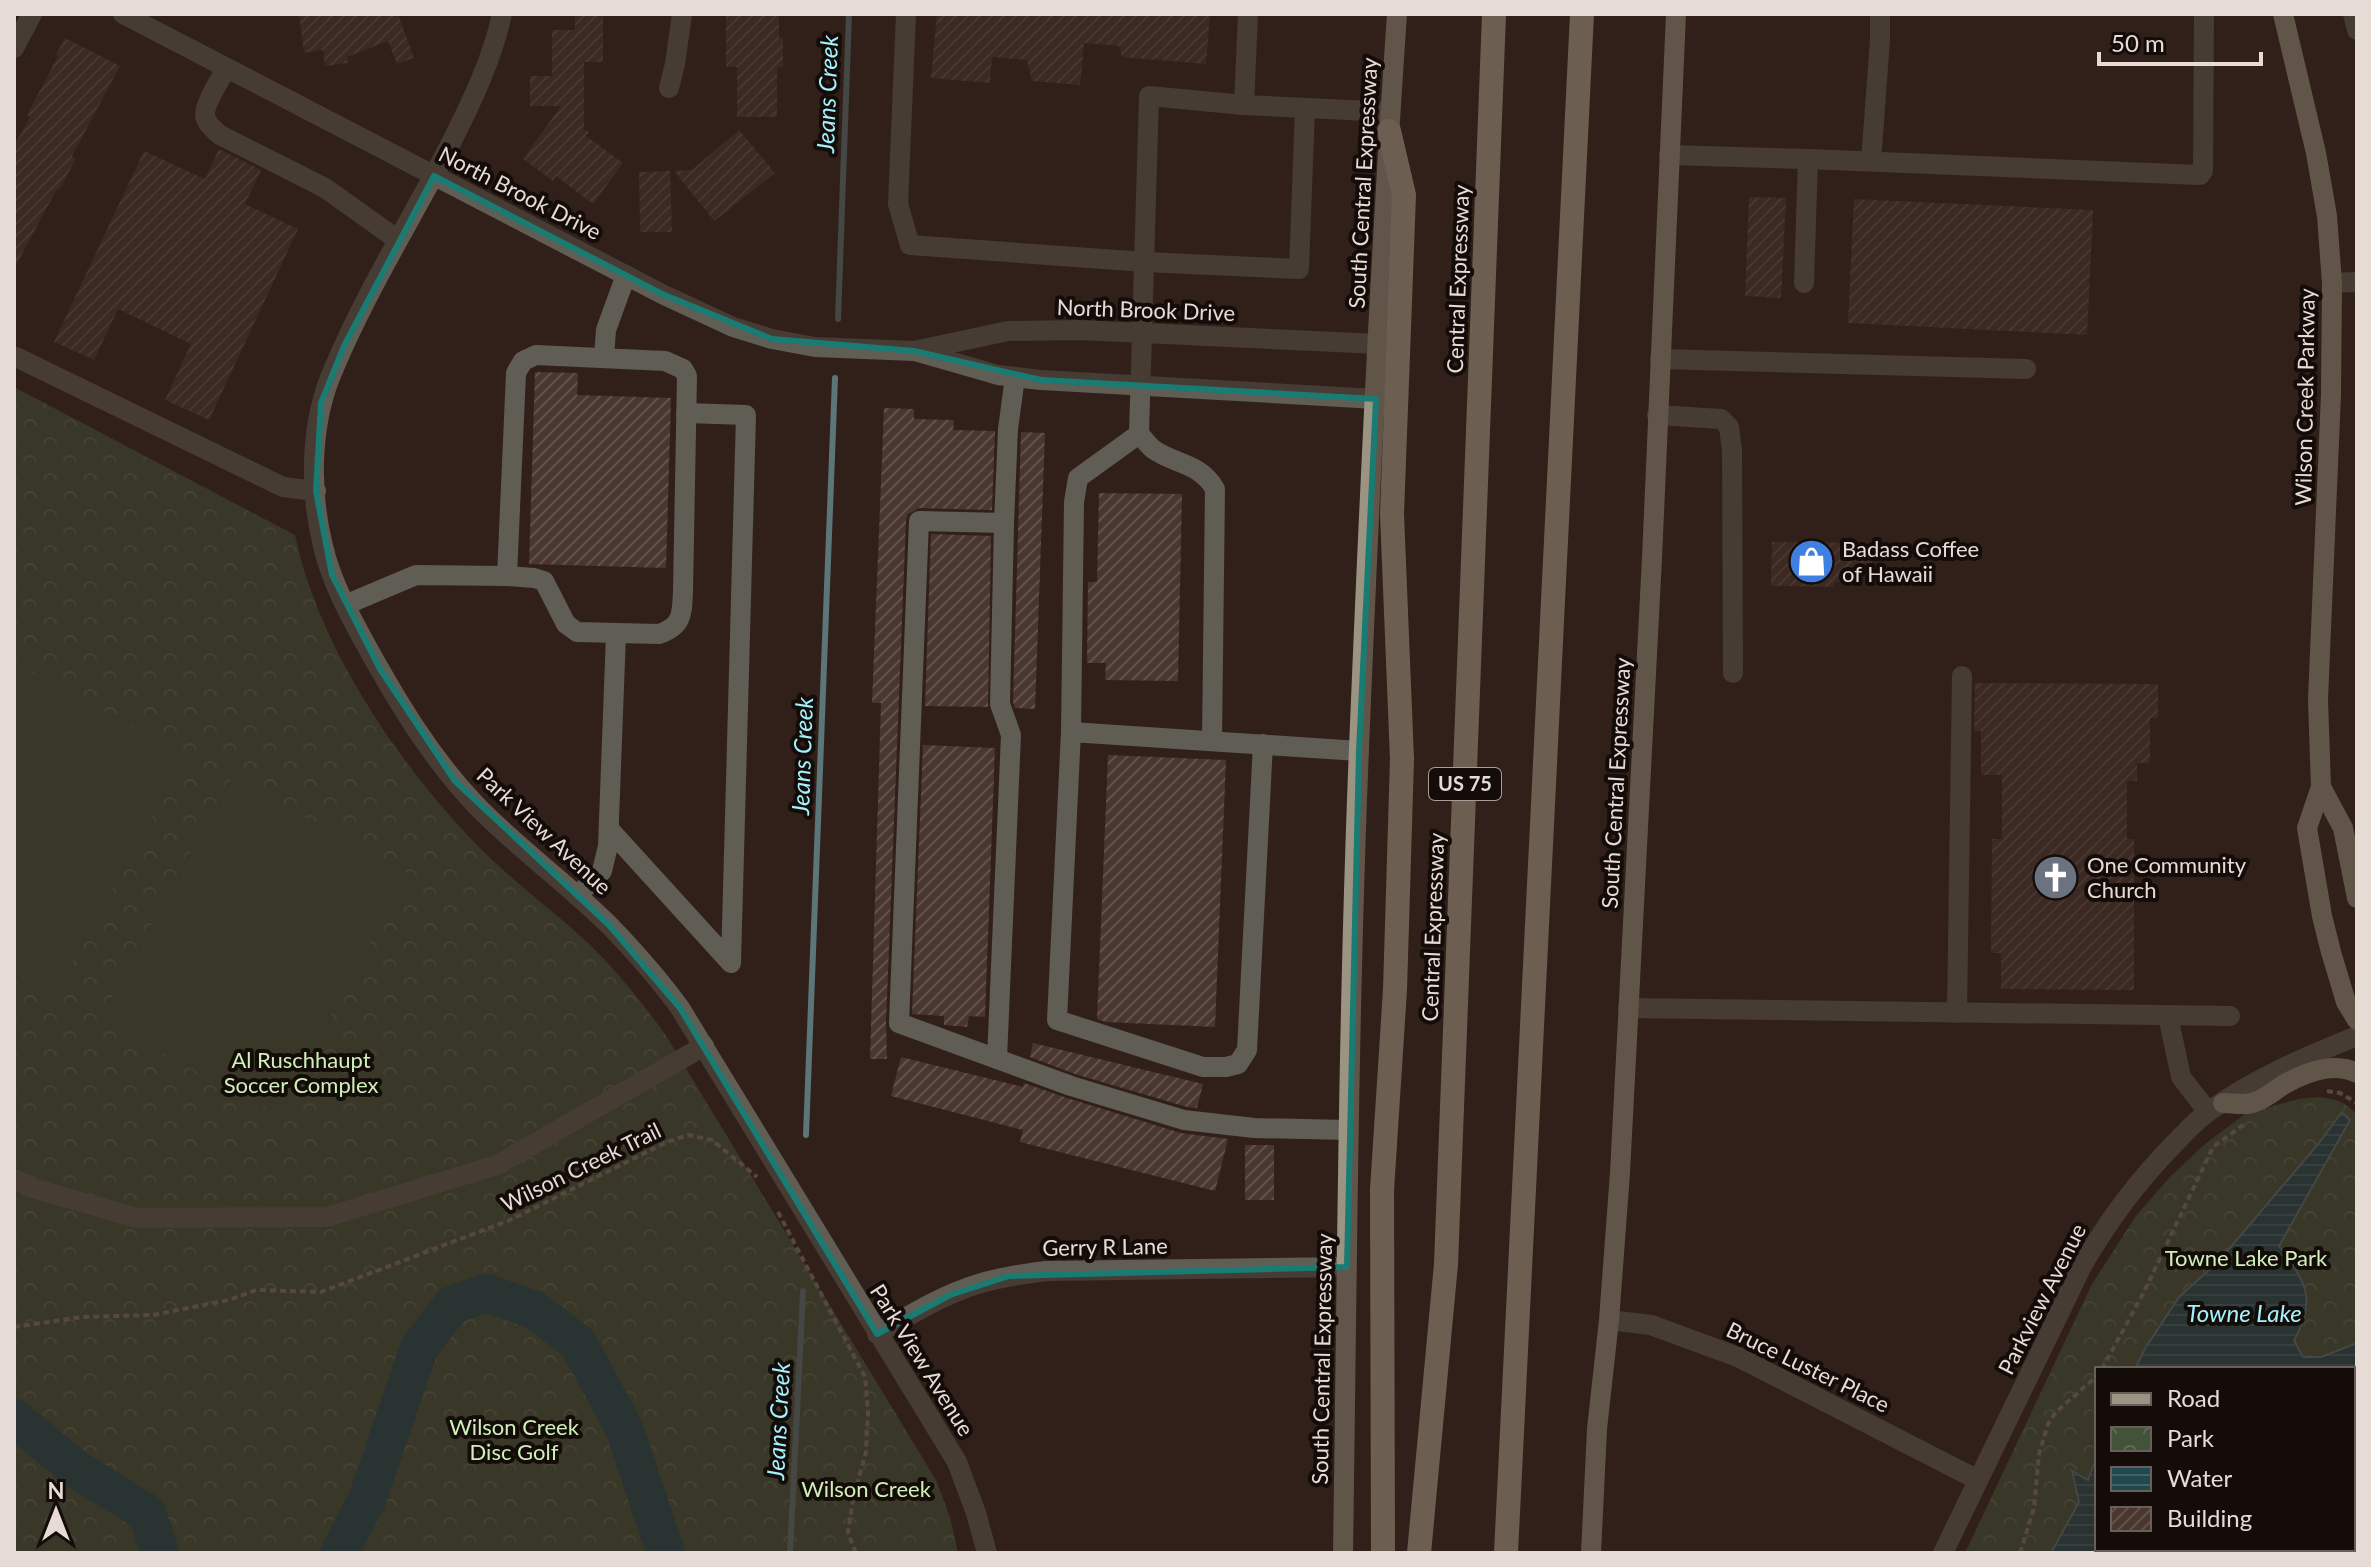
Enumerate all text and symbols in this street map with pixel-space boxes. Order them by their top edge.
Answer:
scale bar [2099,16,2261,66]
text: 50 m [2111,28,2165,57]
water label: Jeans Creek [810,34,843,154]
street label: South Central Expressway [1342,56,1383,309]
street label: North Brook Drive [435,140,606,245]
street label: Central Expressway [1441,183,1474,374]
street label: Wilson Creek Parkway [2289,287,2320,506]
street label: North Brook Drive [1056,293,1236,326]
place label: Badass Coffee of Hawaii [1842,535,1979,587]
shop icon: Badass Coffee of Hawaii [1787,538,1835,586]
street label: South Central Expressway [1595,656,1636,909]
water label: Jeans Creek [785,696,818,816]
street label: Park View Avenue [471,761,617,900]
road number: US 75 [1429,768,1501,800]
street label: Central Expressway [1416,831,1449,1022]
place label: One Community Church [2087,851,2247,903]
church icon: One Community Church [2032,854,2080,902]
park label: Al Ruschhaupt Soccer Complex [224,1046,378,1098]
street label: Wilson Creek Trail [496,1116,665,1217]
street label: Parkview Avenue [1992,1219,2091,1379]
street label: Gerry R Lane [1042,1232,1168,1261]
street label: South Central Expressway [1306,1232,1337,1485]
park label: Towne Lake Park [2165,1244,2328,1271]
street label: Park View Avenue [865,1279,980,1441]
water label: Towne Lake [2186,1298,2302,1327]
street label: Bruce Luster Place [1722,1315,1894,1418]
water label: Jeans Creek [760,1361,795,1482]
legend [2095,1367,2355,1551]
text: Road [2167,1383,2220,1412]
park label: Wilson Creek Disc Golf [449,1413,580,1465]
text: Park [2167,1423,2215,1452]
text: Water [2167,1463,2232,1492]
north arrow [16,1471,96,1551]
park label: Wilson Creek [801,1475,932,1502]
text: N [48,1477,64,1504]
text: Building [2167,1503,2252,1532]

